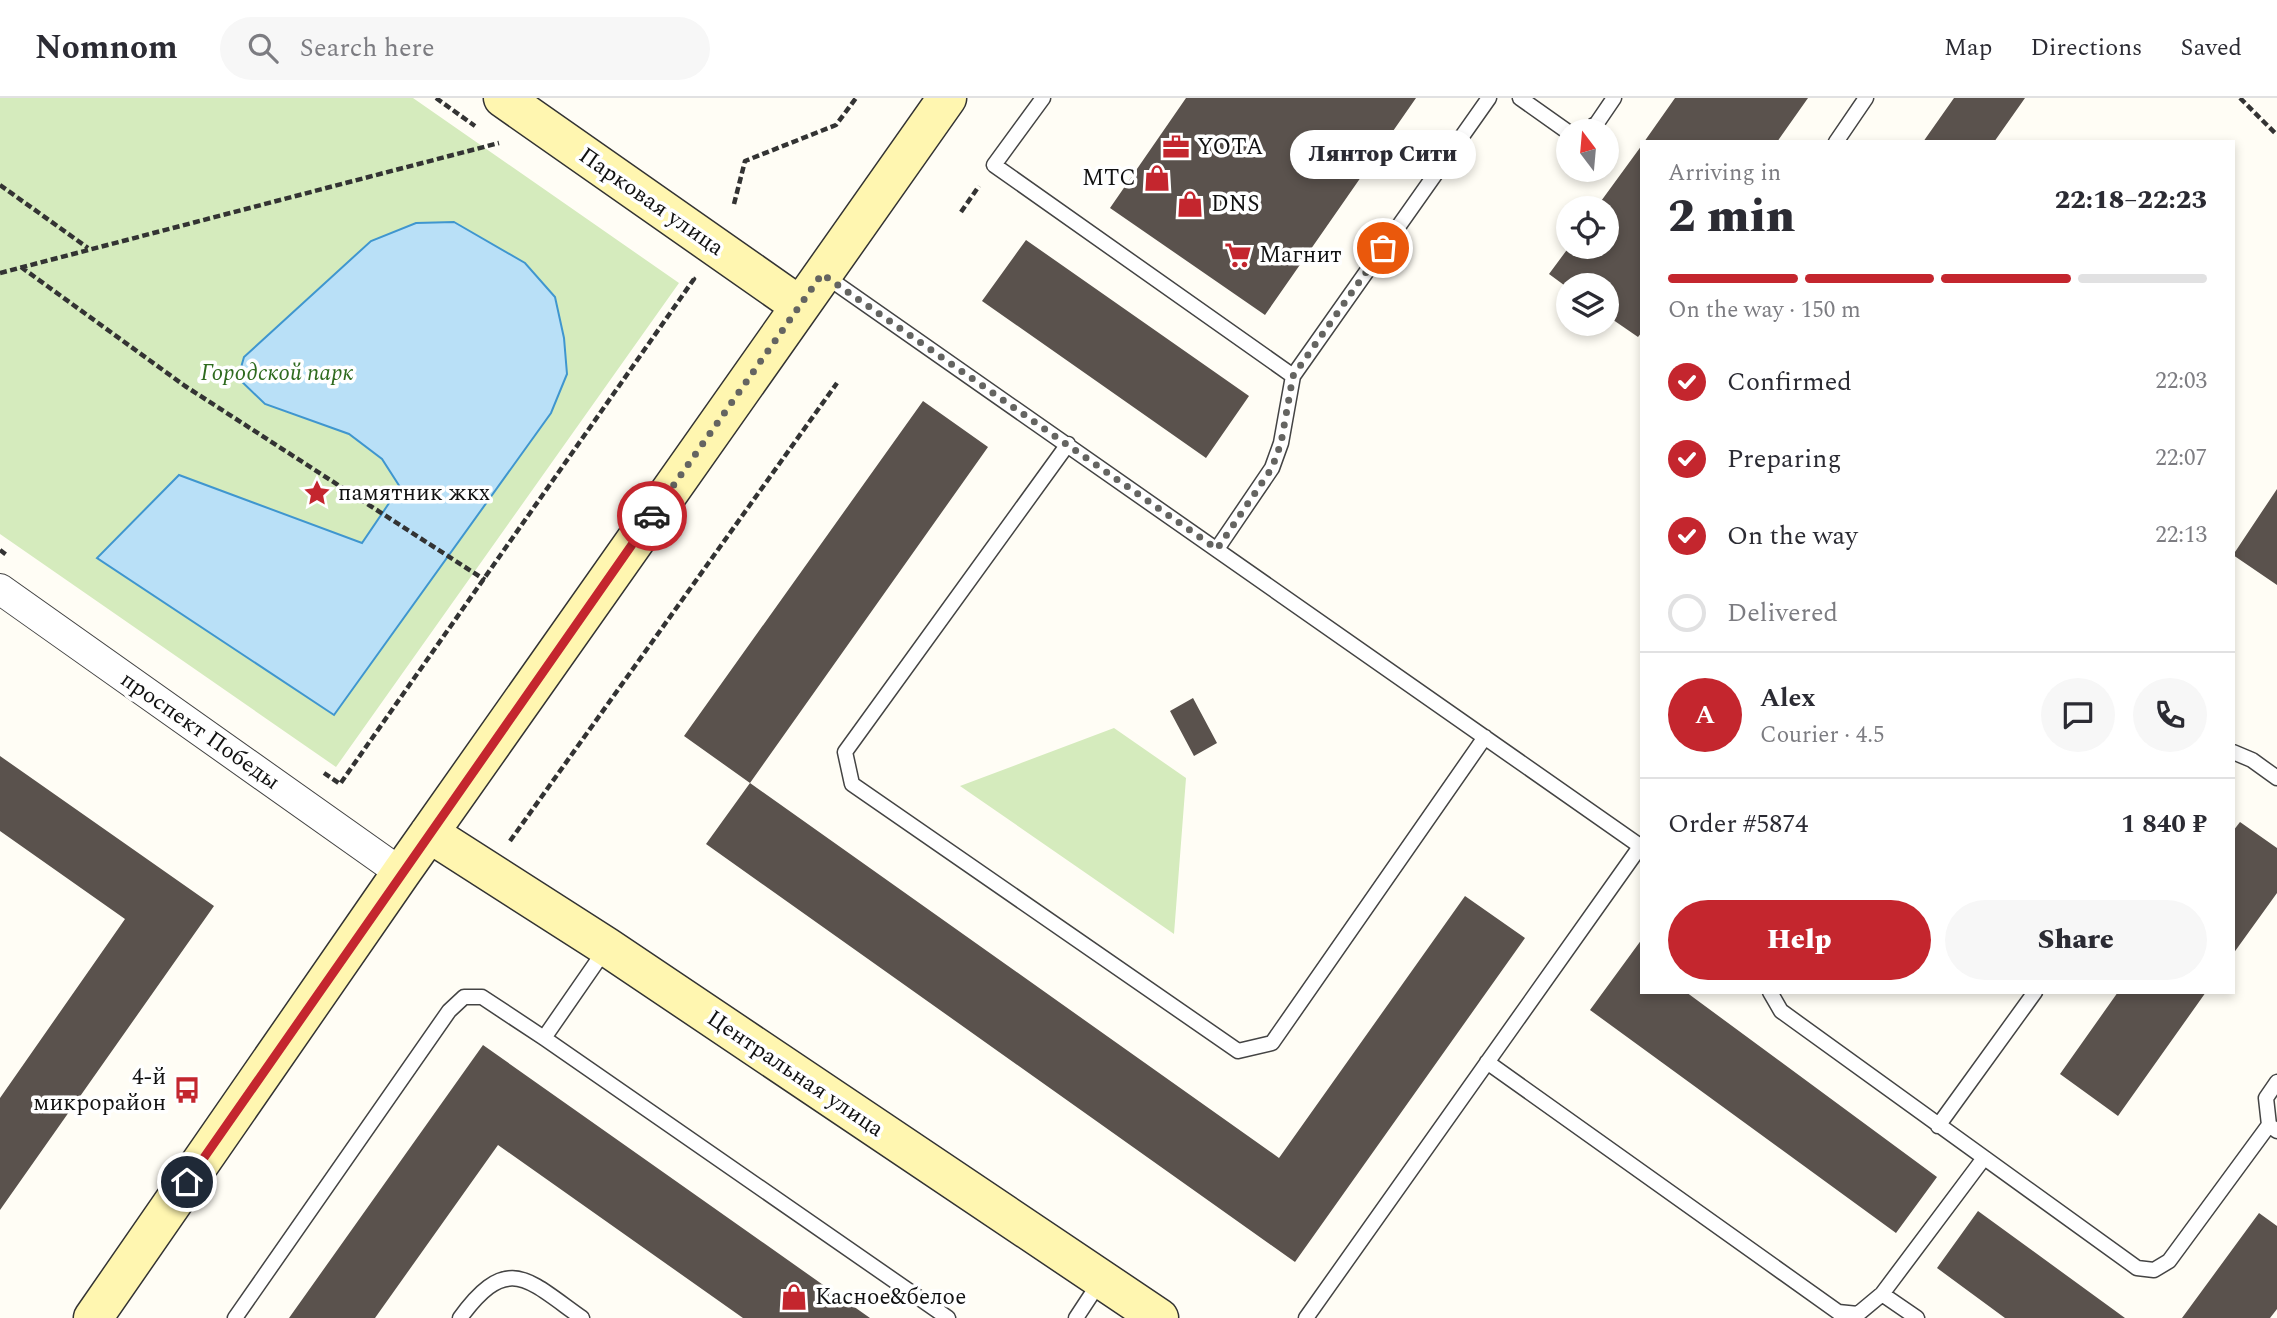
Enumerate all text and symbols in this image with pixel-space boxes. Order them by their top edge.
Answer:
search box [220,17,710,80]
text: Nomnom [35,23,178,73]
text: Search here [300,28,435,68]
icon: search [244,29,282,67]
text: Map [1944,30,1992,66]
text: Directions [2030,30,2142,66]
text: Saved [2180,30,2242,66]
north arrow [1556,119,1619,182]
map controls [1556,119,1619,336]
callout: Лянтор Сити [1290,129,1476,178]
place label: YOTA [1197,130,1263,165]
office icon: YOTA [1161,132,1191,162]
text: Лянтор Сити [1309,137,1457,172]
street label: Парковая улица [571,139,731,265]
text: Arriving in [1668,156,1781,191]
place label: МТС [1082,161,1136,196]
shop icon: МТС [1142,163,1172,193]
text: 22:18–22:23 [2055,180,2207,220]
text: 2 min [1668,182,1795,252]
place label: DNS [1211,187,1259,222]
shop icon: DNS [1175,189,1205,219]
button: locate [1556,196,1619,259]
pin [1353,218,1413,278]
icon: bag [1364,229,1402,267]
place label: Магнит [1259,238,1342,273]
supermarket icon: Магнит [1223,240,1253,270]
button: layers [1556,273,1619,336]
text: On the way · 150 m [1668,293,1861,328]
park label: Городской парк [200,356,354,391]
text: Confirmed [1727,362,1852,402]
icon: check [1668,363,1706,401]
text: 22:03 [2155,364,2207,399]
text: Preparing [1727,439,1841,479]
icon: check [1668,440,1706,478]
text: 22:07 [2155,441,2207,476]
place label: памятник жкх [338,476,490,511]
place icon: памятник жкх [302,478,332,508]
courier [617,481,687,551]
icon: car [633,497,671,535]
text: On the way [1727,516,1858,556]
icon: check [1668,517,1706,555]
text: 22:13 [2155,518,2207,553]
text: Delivered [1727,593,1838,633]
street label: проспект Победы [113,663,287,799]
text: Alex [1760,678,1815,718]
button: chat [2041,678,2115,752]
button: phone [2133,678,2207,752]
text: A [1695,695,1715,735]
text: Courier · 4.5 [1760,718,1885,753]
text: Order #5874 [1668,804,1808,844]
text: 1 840 ₽ [2121,804,2207,844]
button: Help [1668,900,1931,980]
button: Share [1945,900,2207,980]
street label: Центральная улица [699,1002,891,1146]
place label: 4-й микрорайон [33,1060,166,1121]
bus stop icon: 4-й микрорайон [172,1075,202,1105]
pin [157,1152,217,1212]
icon: home [168,1163,206,1201]
place label: Касное&белое [815,1280,966,1315]
shop icon: Касное&белое [779,1282,809,1312]

